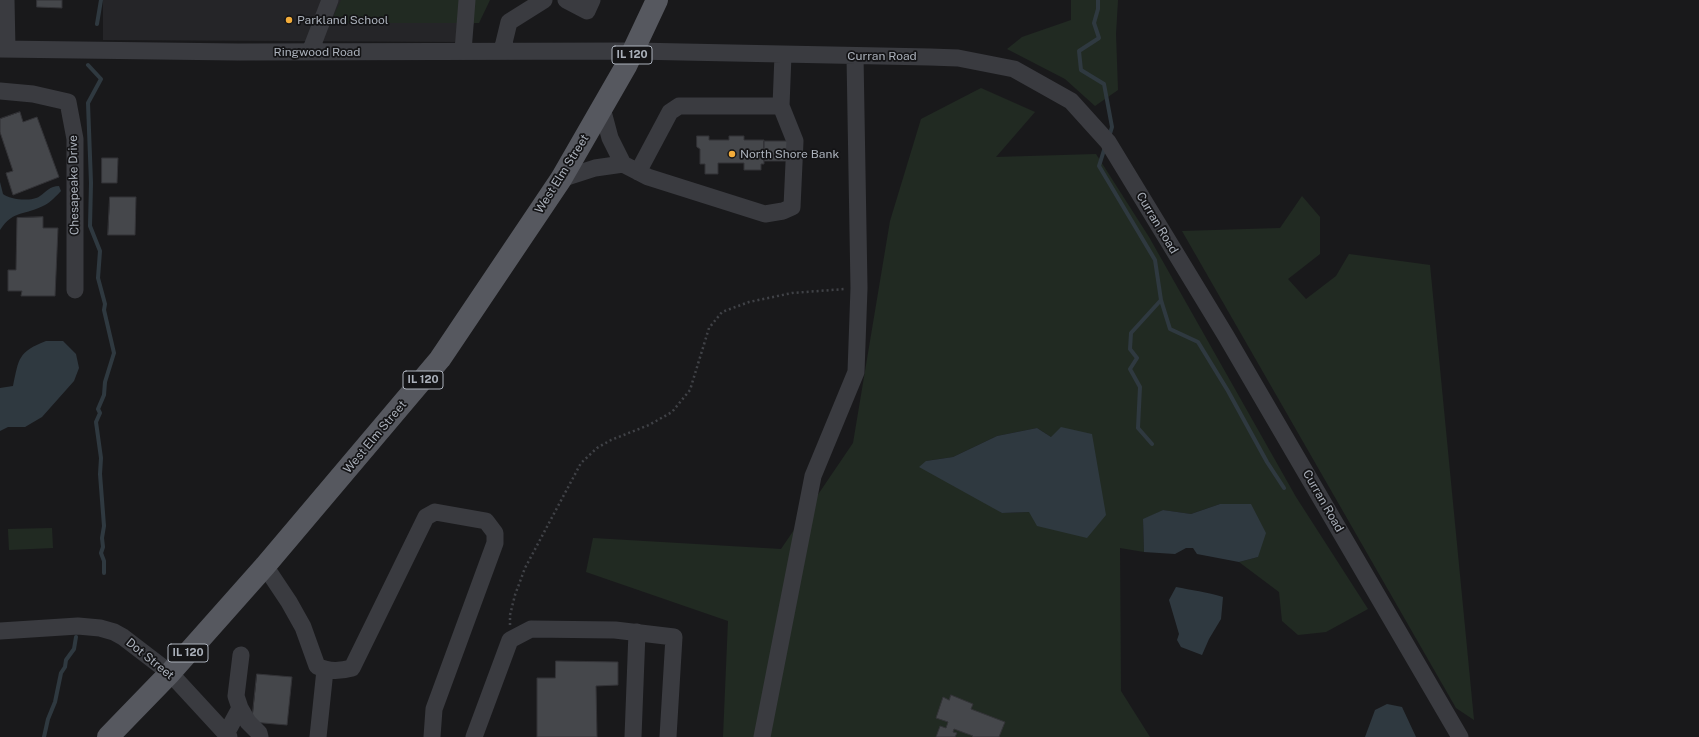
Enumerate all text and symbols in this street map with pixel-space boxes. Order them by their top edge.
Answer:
place label: Parkland School [297,13,388,27]
marker: Parkland School [284,15,294,25]
street label: Ringwood Road [274,45,360,59]
road number: IL 120 [612,46,652,64]
street label: Curran Road [847,49,917,63]
street label: West Elm Street [532,132,592,216]
street label: Chesapeake Drive [66,135,82,235]
place label: North Shore Bank [740,147,839,161]
marker: North Shore Bank [727,149,737,159]
street label: Curran Road [1133,190,1181,256]
road number: IL 120 [403,371,443,389]
street label: West Elm Street [340,398,410,476]
street label: Curran Road [1299,467,1347,535]
street label: Dot Street [123,635,177,683]
road number: IL 120 [168,644,208,662]

